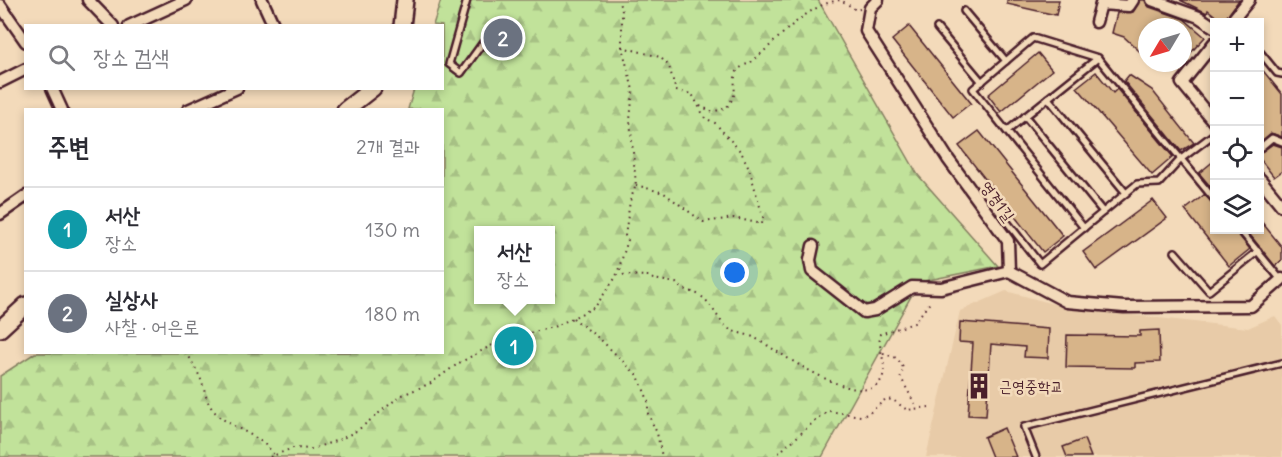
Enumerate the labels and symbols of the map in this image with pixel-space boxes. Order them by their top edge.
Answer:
pin: 2 [484,15,522,60]
north arrow [1138,18,1192,72]
street label: 영경1길 [977,177,1019,225]
your location [720,258,749,287]
pin: 1 [494,324,534,368]
building icon: 근영중학교 [964,371,994,401]
place label: 근영중학교 [999,376,1063,396]

